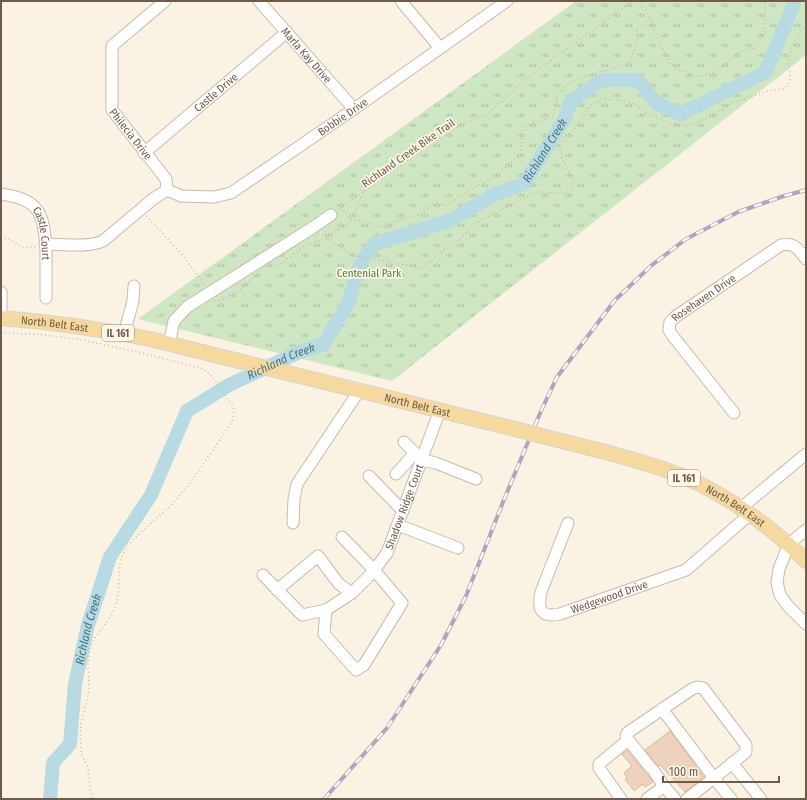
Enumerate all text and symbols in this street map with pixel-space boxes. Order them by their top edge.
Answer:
street label: Marla Kay Drive [278,25,334,86]
street label: Castle Drive [192,71,241,115]
street label: Bobbie Drive [316,95,370,139]
street label: Philecia Drive [106,106,154,162]
street label: Richland Creek Bike Trail [359,116,457,190]
water label: Richland Creek [520,116,570,185]
street label: Castle Court [30,204,52,261]
park label: Centenial Park [337,267,402,280]
street label: Rosehaven Drive [669,272,738,324]
street label: North Belt East [20,314,89,335]
road number: IL 161 [102,325,134,341]
water label: Richland Creek [245,341,317,382]
street label: North Belt East [383,391,452,420]
street label: Shadow Ridge Court [383,462,427,552]
road number: IL 161 [668,470,700,486]
street label: North Belt East [704,482,768,530]
street label: Wedgewood Drive [569,578,650,617]
water label: Richland Creek [72,592,105,666]
scale bar [663,758,779,784]
text: 100 m [669,765,698,779]

